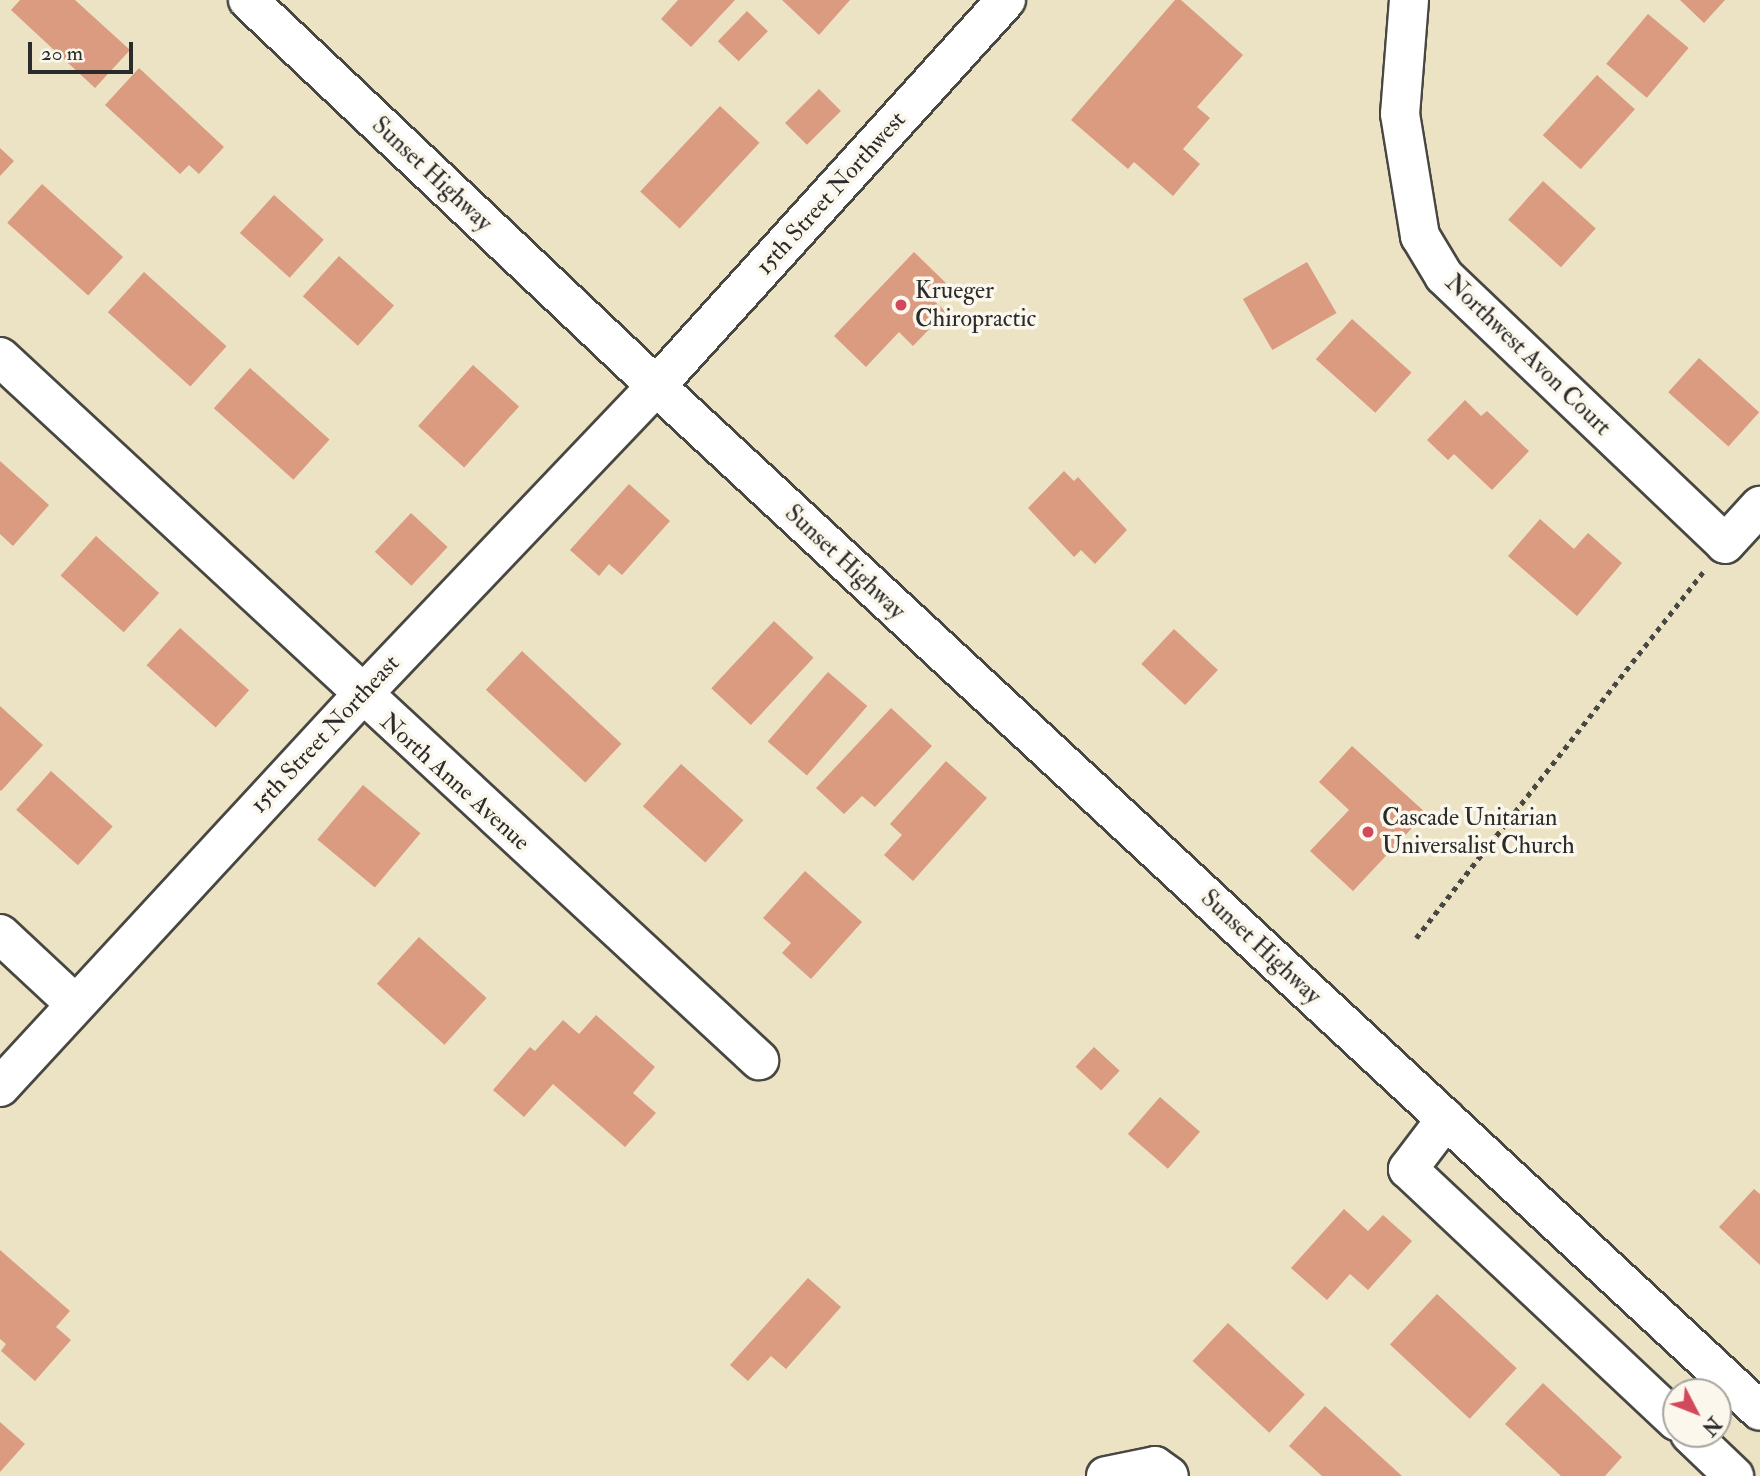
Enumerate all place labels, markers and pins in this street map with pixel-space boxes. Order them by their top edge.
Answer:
place label: Krueger Chiropractic [915,277,1036,333]
marker: Krueger Chiropractic [893,297,909,313]
place label: Cascade Unitarian Universalist Church [1382,804,1575,860]
marker: Cascade Unitarian Universalist Church [1360,824,1376,840]

